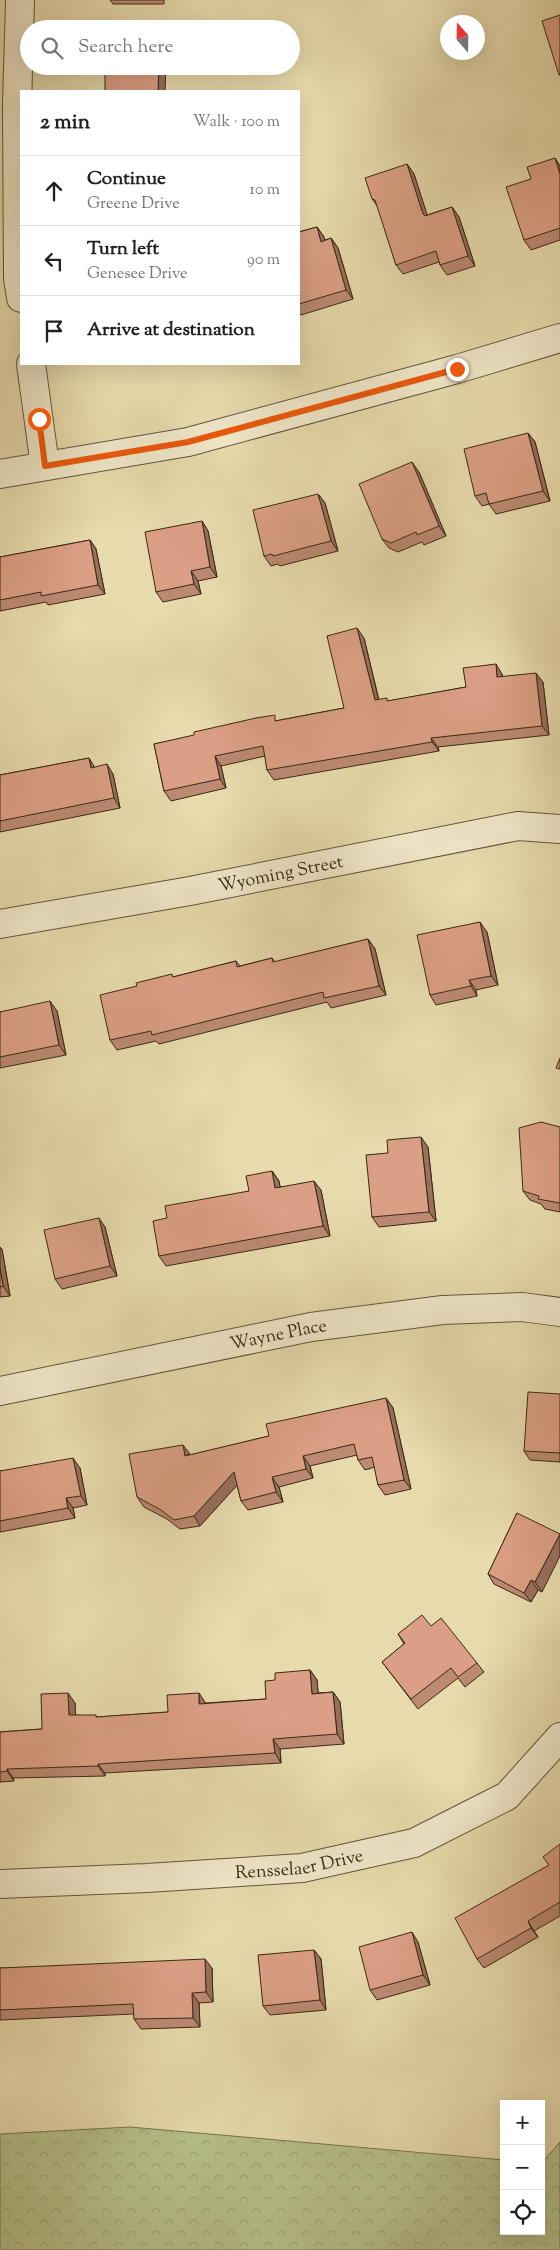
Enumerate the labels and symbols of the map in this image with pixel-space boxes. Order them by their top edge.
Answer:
north arrow [440,15,485,60]
route end [446,358,469,381]
route start [28,408,51,431]
street label: Wyoming Street [216,850,346,900]
street label: Wayne Place [228,1314,328,1358]
street label: Rensselaer Drive [234,1844,366,1887]

